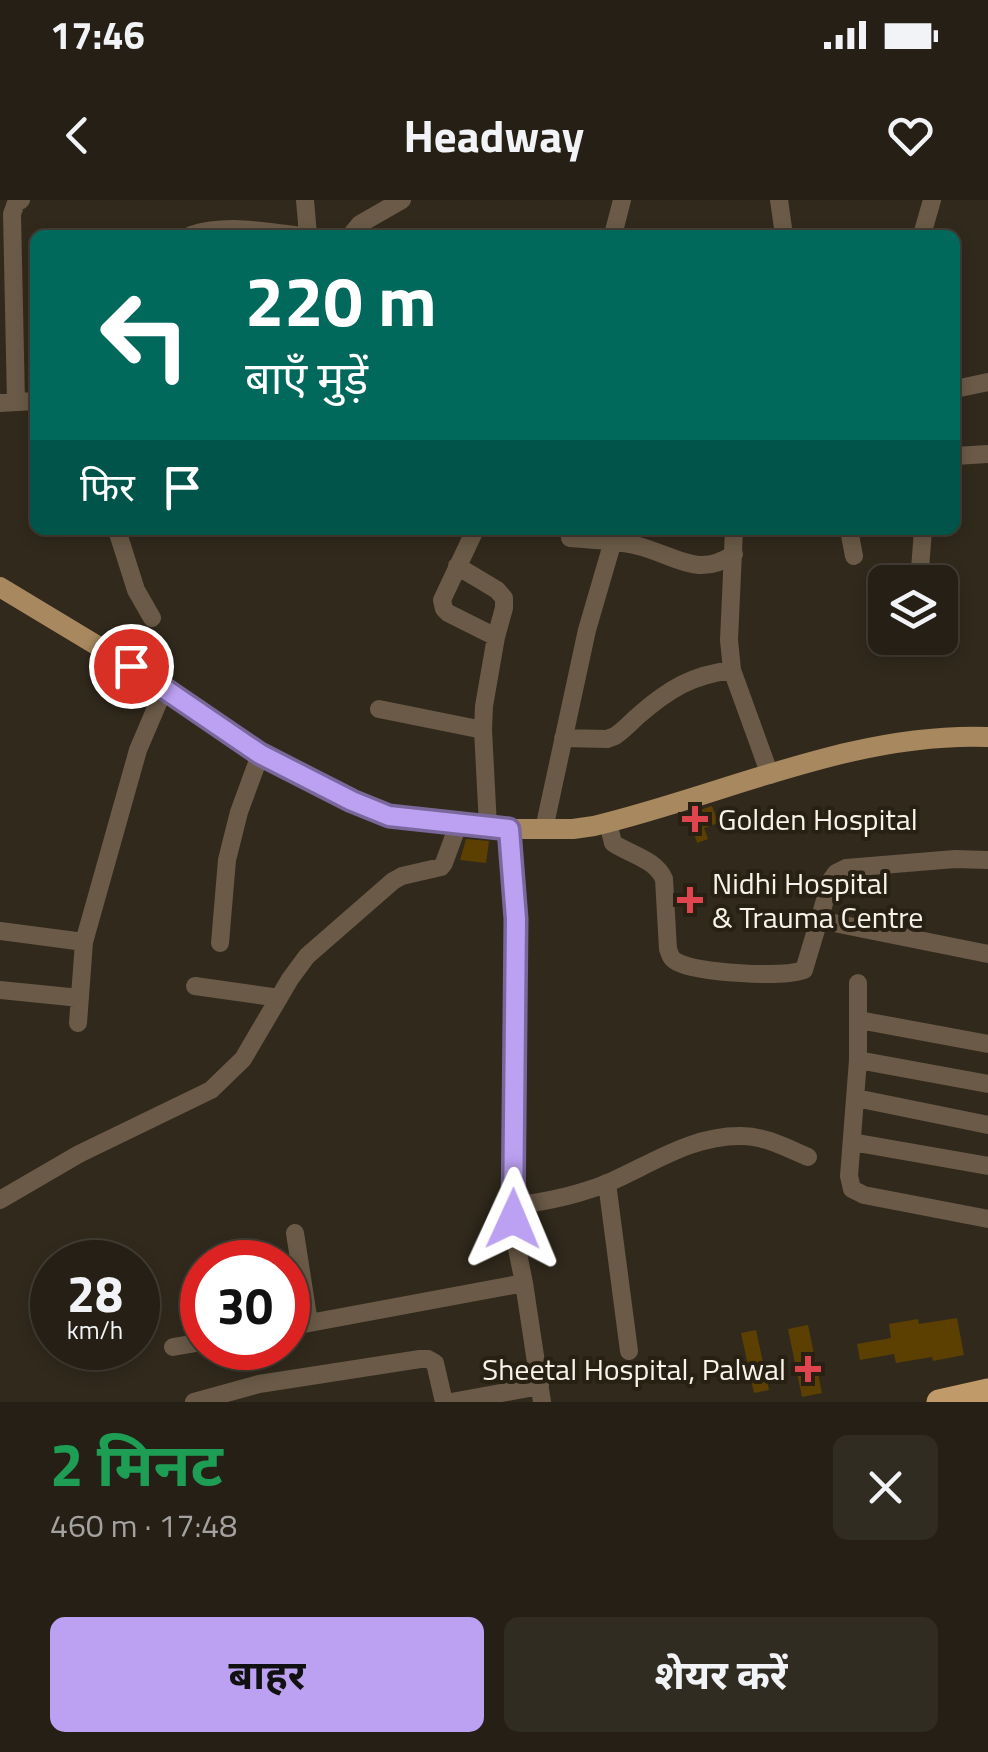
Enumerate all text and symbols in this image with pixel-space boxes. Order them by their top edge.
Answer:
text: 17:46 [50,6,145,64]
text: Headway [404,101,584,169]
icon: back [50,108,105,163]
icon: heart [883,108,938,163]
text: 220 m [245,247,437,353]
icon: left [80,270,210,400]
text: बाएँ मुड़ें [245,343,368,411]
text: फिर [80,458,135,516]
icon: arrive [155,460,210,515]
map controls [868,565,958,655]
button: layers [868,565,958,655]
pin [89,624,174,709]
icon: arrive [104,639,159,694]
place label: Golden Hospital [718,796,918,842]
marker: Golden Hospital [682,806,708,832]
place label: Nidhi Hospital & Trauma Centre [712,860,923,940]
marker: Nidhi Hospital & Trauma Centre [677,887,703,913]
position arrow [461,1167,565,1271]
speed limit sign: 30 [180,1240,310,1370]
text: 28 [67,1255,123,1331]
text: km/h [67,1311,123,1349]
place label: Sheetal Hospital, Palwal [482,1346,786,1392]
marker: Sheetal Hospital, Palwal [795,1356,821,1382]
text: 2 मिनट [50,1418,223,1509]
button: close [833,1435,938,1540]
text: 460 m · 17:48 [50,1501,237,1549]
button: बाहर [50,1617,484,1732]
button: शेयर करें [504,1617,938,1732]

